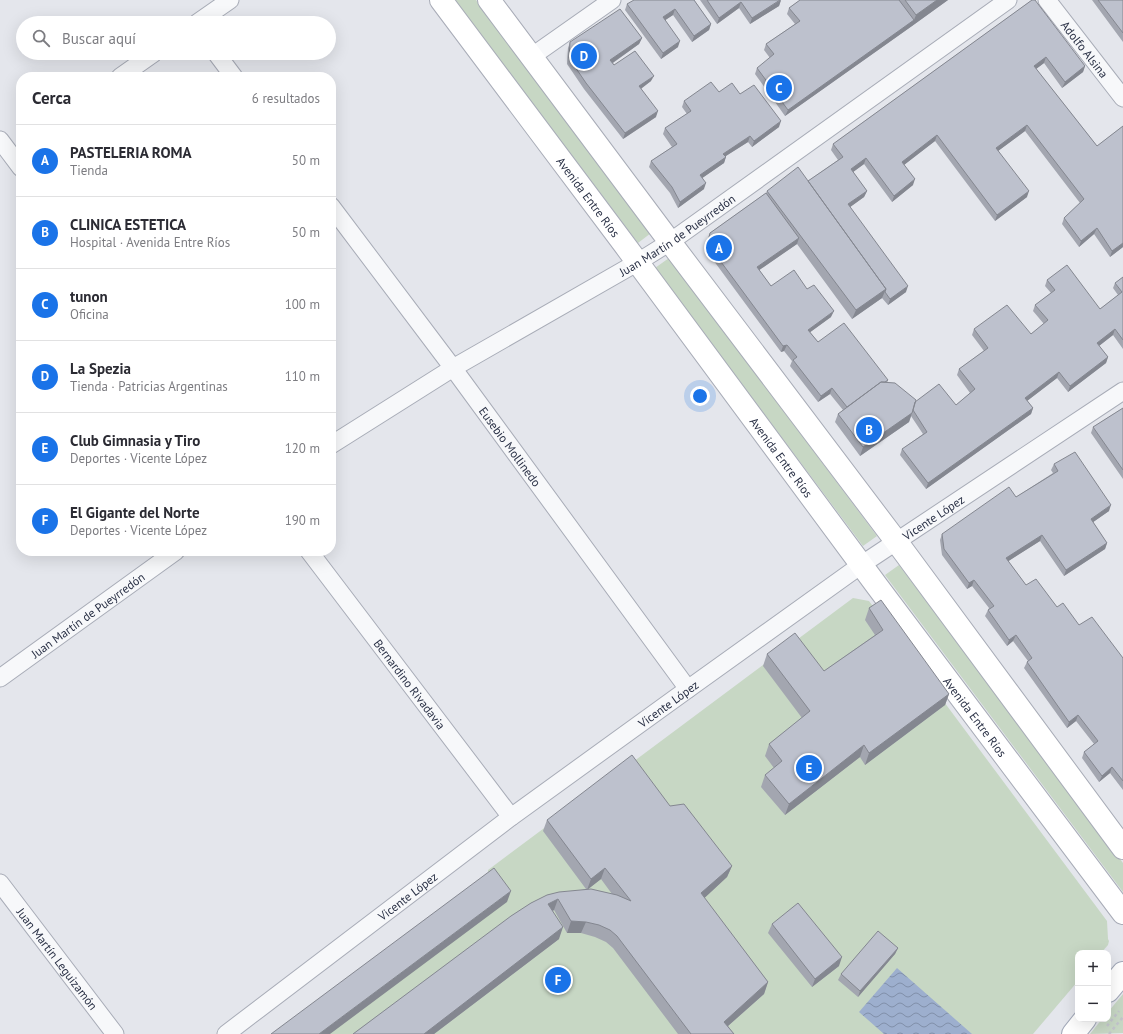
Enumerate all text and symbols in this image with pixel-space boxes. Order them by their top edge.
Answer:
search box [16,16,336,60]
street label: Adolfo Alsina [1058,18,1112,80]
icon: search [30,27,52,49]
text: Buscar aquí [62,29,136,48]
pin: D [571,41,597,71]
pin: C [766,73,792,103]
text: Cerca [32,87,71,109]
text: 6 resultados [252,90,320,107]
text: PASTELERIA ROMA [70,143,192,162]
text: A [41,152,49,169]
text: 50 m [292,152,320,169]
street label: Avenida Entre Ríos [554,154,623,240]
text: Tienda [70,162,108,179]
street label: Juan Martín de Pueyrredón [615,190,738,279]
text: CLINICA ESTETICA [70,215,186,234]
text: B [41,224,49,241]
text: 50 m [292,224,320,241]
pin: A [706,233,732,263]
text: Hospital · Avenida Entre Ríos [70,234,230,251]
text: tunon [70,287,108,306]
text: C [41,296,49,313]
text: 100 m [285,296,320,313]
text: Oficina [70,306,109,323]
text: La Spezia [70,359,131,378]
text: D [41,368,49,385]
text: 110 m [285,368,320,385]
text: Tienda · Patricias Argentinas [70,378,228,395]
your location [690,386,710,406]
street label: Eusebio Mollinedo [476,404,545,489]
street label: Avenida Entre Ríos [747,414,816,500]
pin: B [856,415,882,445]
text: Club Gimnasia y Tiro [70,431,200,450]
text: E [42,440,48,457]
text: 120 m [285,440,320,457]
text: Deportes · Vicente López [70,450,207,467]
street label: Vicente López [899,491,967,544]
text: El Gigante del Norte [70,503,200,522]
text: F [42,512,48,529]
text: 190 m [285,512,320,529]
text: Deportes · Vicente López [70,522,207,539]
street label: Juan Martín de Pueyrredón [27,569,147,661]
street label: Bernardino Rivadavia [371,636,449,732]
street label: Avenida Entre Ríos [940,674,1010,760]
street label: Vicente López [634,677,701,731]
pin: E [796,753,822,783]
street label: Vicente López [374,868,440,924]
street label: Juan Martín Leguizamón [13,904,101,1013]
map controls [1075,950,1111,1022]
button: + [1075,950,1111,986]
pin: F [545,965,571,995]
button: − [1075,986,1111,1022]

